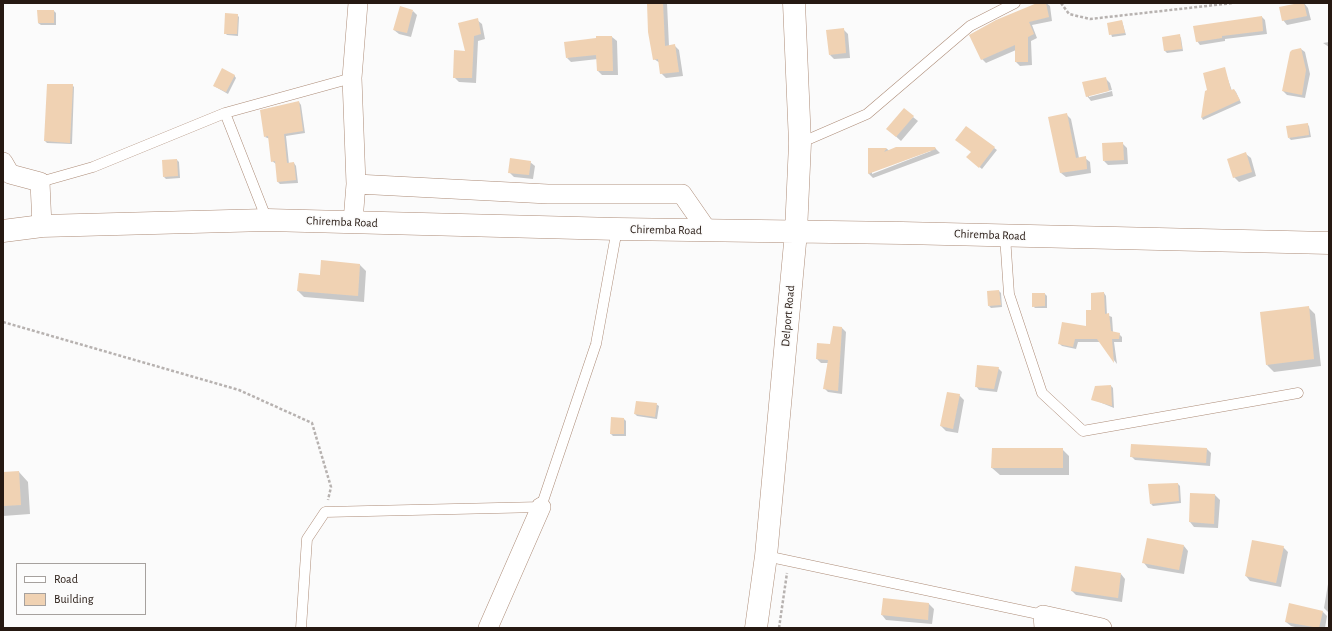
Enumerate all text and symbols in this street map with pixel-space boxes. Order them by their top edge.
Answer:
street label: Chiremba Road [306,214,378,230]
street label: Chiremba Road [630,222,702,238]
street label: Chiremba Road [954,227,1026,243]
street label: Delport Road [778,285,798,347]
legend [16,563,146,615]
text: Road [54,573,78,585]
text: Building [54,593,94,605]

